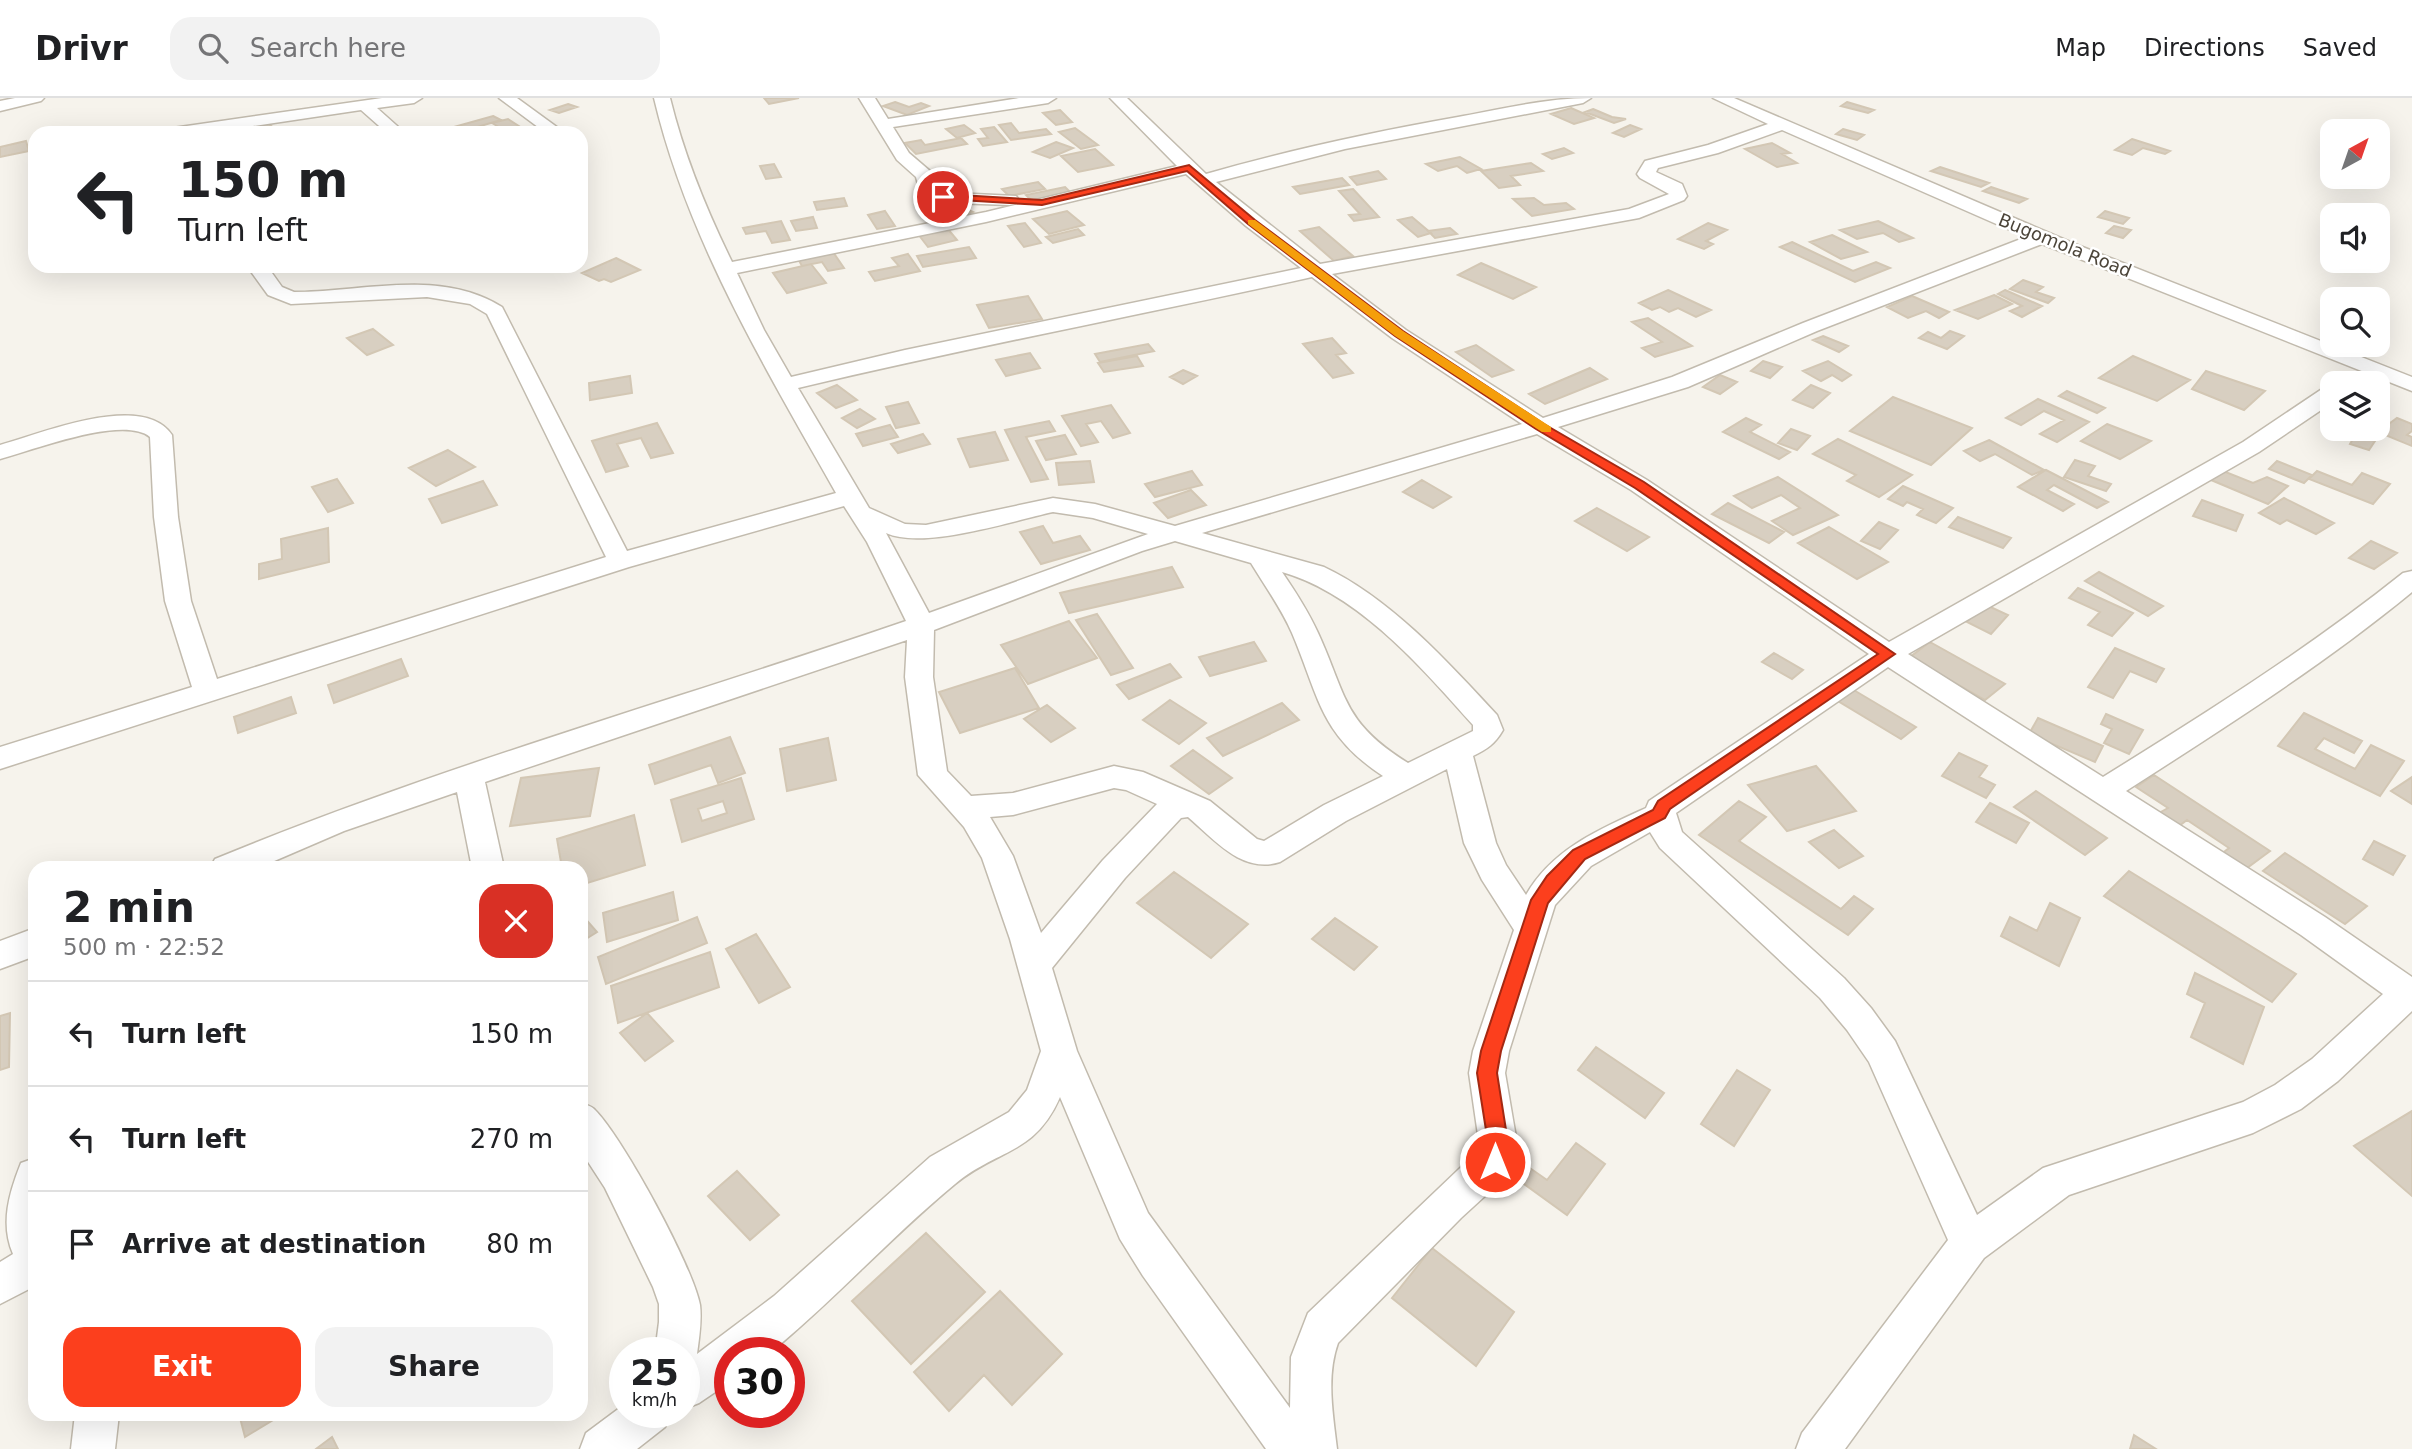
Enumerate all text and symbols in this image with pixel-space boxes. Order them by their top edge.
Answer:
search box [170,17,660,80]
text: Drivr [35,29,128,68]
icon: search [194,29,232,67]
text: Search here [250,33,406,63]
text: Map [2055,34,2106,62]
text: Directions [2144,34,2265,62]
text: Saved [2303,34,2377,62]
north arrow [2320,119,2390,189]
map controls [2320,119,2390,441]
text: 150 m [178,152,348,209]
icon: left [63,154,154,245]
pin [913,167,973,227]
icon: arrive [924,178,962,216]
button: sound [2320,203,2390,273]
street label: Bugomola Road [1995,209,2135,281]
text: Turn left [178,211,308,249]
button: search [2320,287,2390,357]
button: layers [2320,371,2390,441]
text: 2 min [63,883,195,932]
button: close [479,884,553,958]
text: 500 m · 22:52 [63,934,225,960]
icon: left [63,1015,101,1053]
text: Turn left [122,1019,246,1049]
text: 150 m [470,1019,553,1049]
icon: left [63,1120,101,1158]
text: Turn left [122,1124,246,1154]
text: 270 m [470,1124,553,1154]
position arrow [1458,1125,1532,1199]
icon: arrive [63,1225,101,1263]
text: Arrive at destination [122,1229,426,1259]
text: 80 m [486,1229,553,1259]
button: Exit [63,1327,301,1407]
button: Share [315,1327,553,1407]
speed limit sign: 30 [714,1337,805,1428]
text: 25 [630,1353,679,1393]
text: km/h [632,1389,677,1410]

